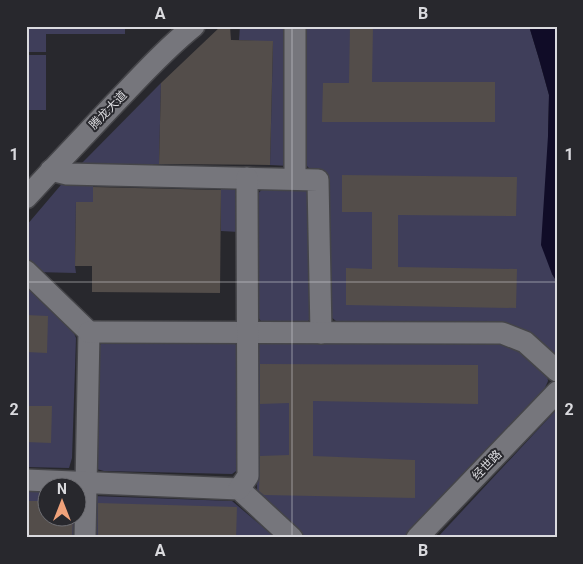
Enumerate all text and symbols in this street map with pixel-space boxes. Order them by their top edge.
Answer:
text: A [155,4,166,23]
text: B [418,4,428,23]
street label: 腾龙大道 [86,88,130,132]
text: 1 [9,145,19,164]
text: 1 [564,145,574,164]
text: 2 [9,400,19,419]
text: 2 [564,400,574,419]
street label: 经世路 [469,447,505,483]
north arrow [38,476,88,526]
text: N [57,481,67,497]
text: A [155,541,166,560]
text: B [418,541,428,560]

